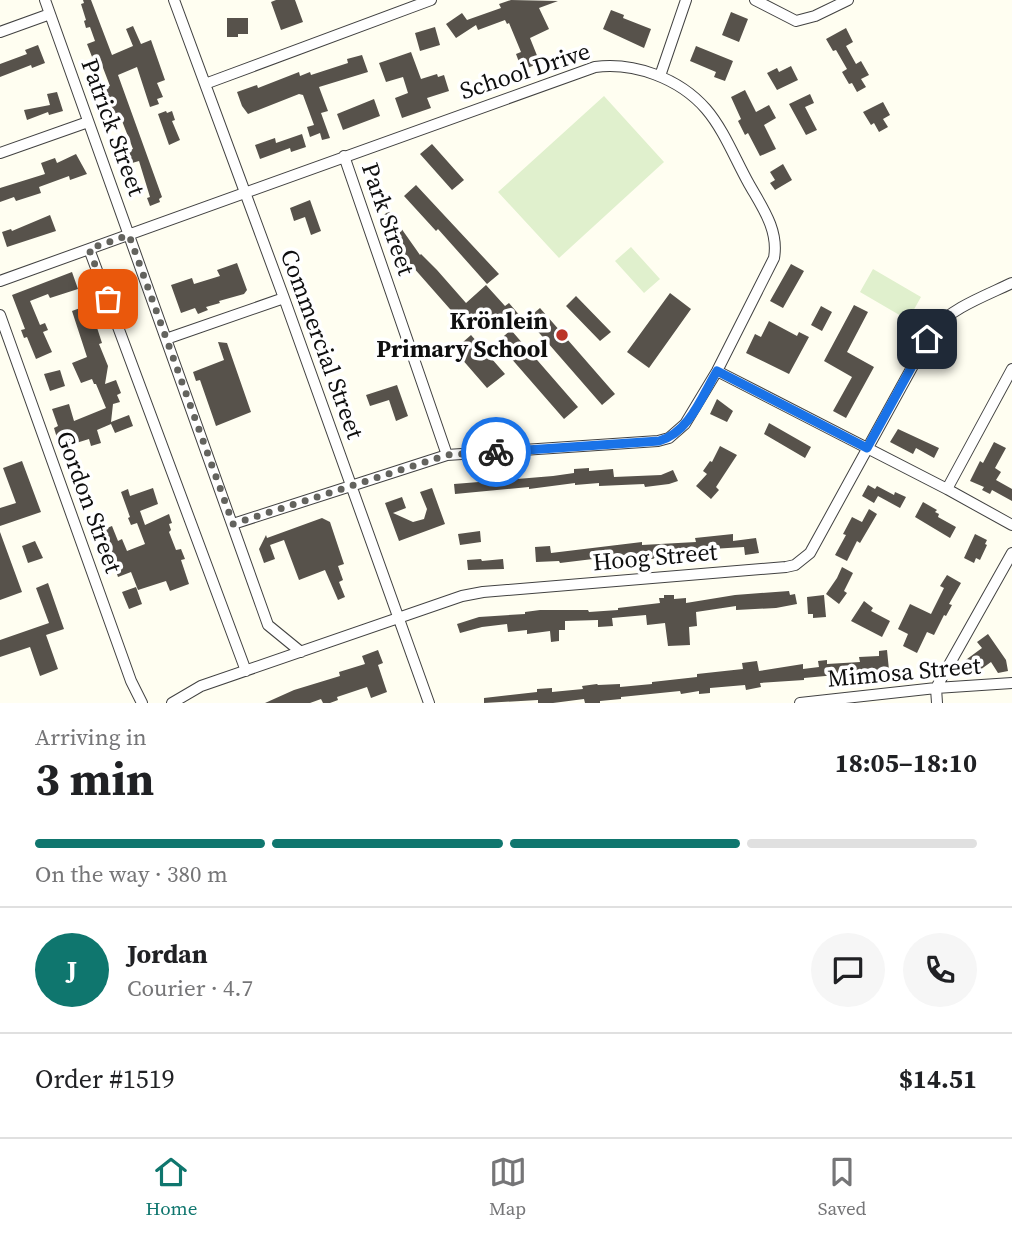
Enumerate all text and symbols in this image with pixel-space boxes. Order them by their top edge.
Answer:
street label: School Drive [456,34,594,107]
street label: Patrick Street [73,54,154,200]
street label: Park Street [354,158,423,280]
street label: Commercial Street [273,244,372,443]
pin [78,269,138,329]
icon: bag [89,280,127,318]
place label: Krönlein Primary School [376,304,548,365]
pin [897,309,957,369]
icon: home [908,320,946,358]
marker: Krönlein Primary School [554,327,570,343]
courier [461,417,531,487]
street label: Gordon Street [49,426,130,577]
icon: bike [477,433,515,471]
street label: Hoog Street [591,535,719,578]
street label: Mimosa Street [826,648,982,695]
text: Arriving in [35,721,147,753]
text: 18:05–18:10 [835,745,977,781]
text: 3 min [35,747,154,810]
text: On the way · 380 m [35,858,228,890]
button: chat [811,933,885,1007]
button: phone [903,933,977,1007]
text: Jordan [127,936,208,972]
text: J [67,952,77,988]
text: Courier · 4.7 [127,972,253,1004]
text: Order #1519 [35,1061,175,1097]
text: $14.51 [899,1061,977,1097]
tab: Home [146,1153,197,1221]
tab: Map [489,1153,527,1221]
tab: Saved [818,1153,866,1221]

